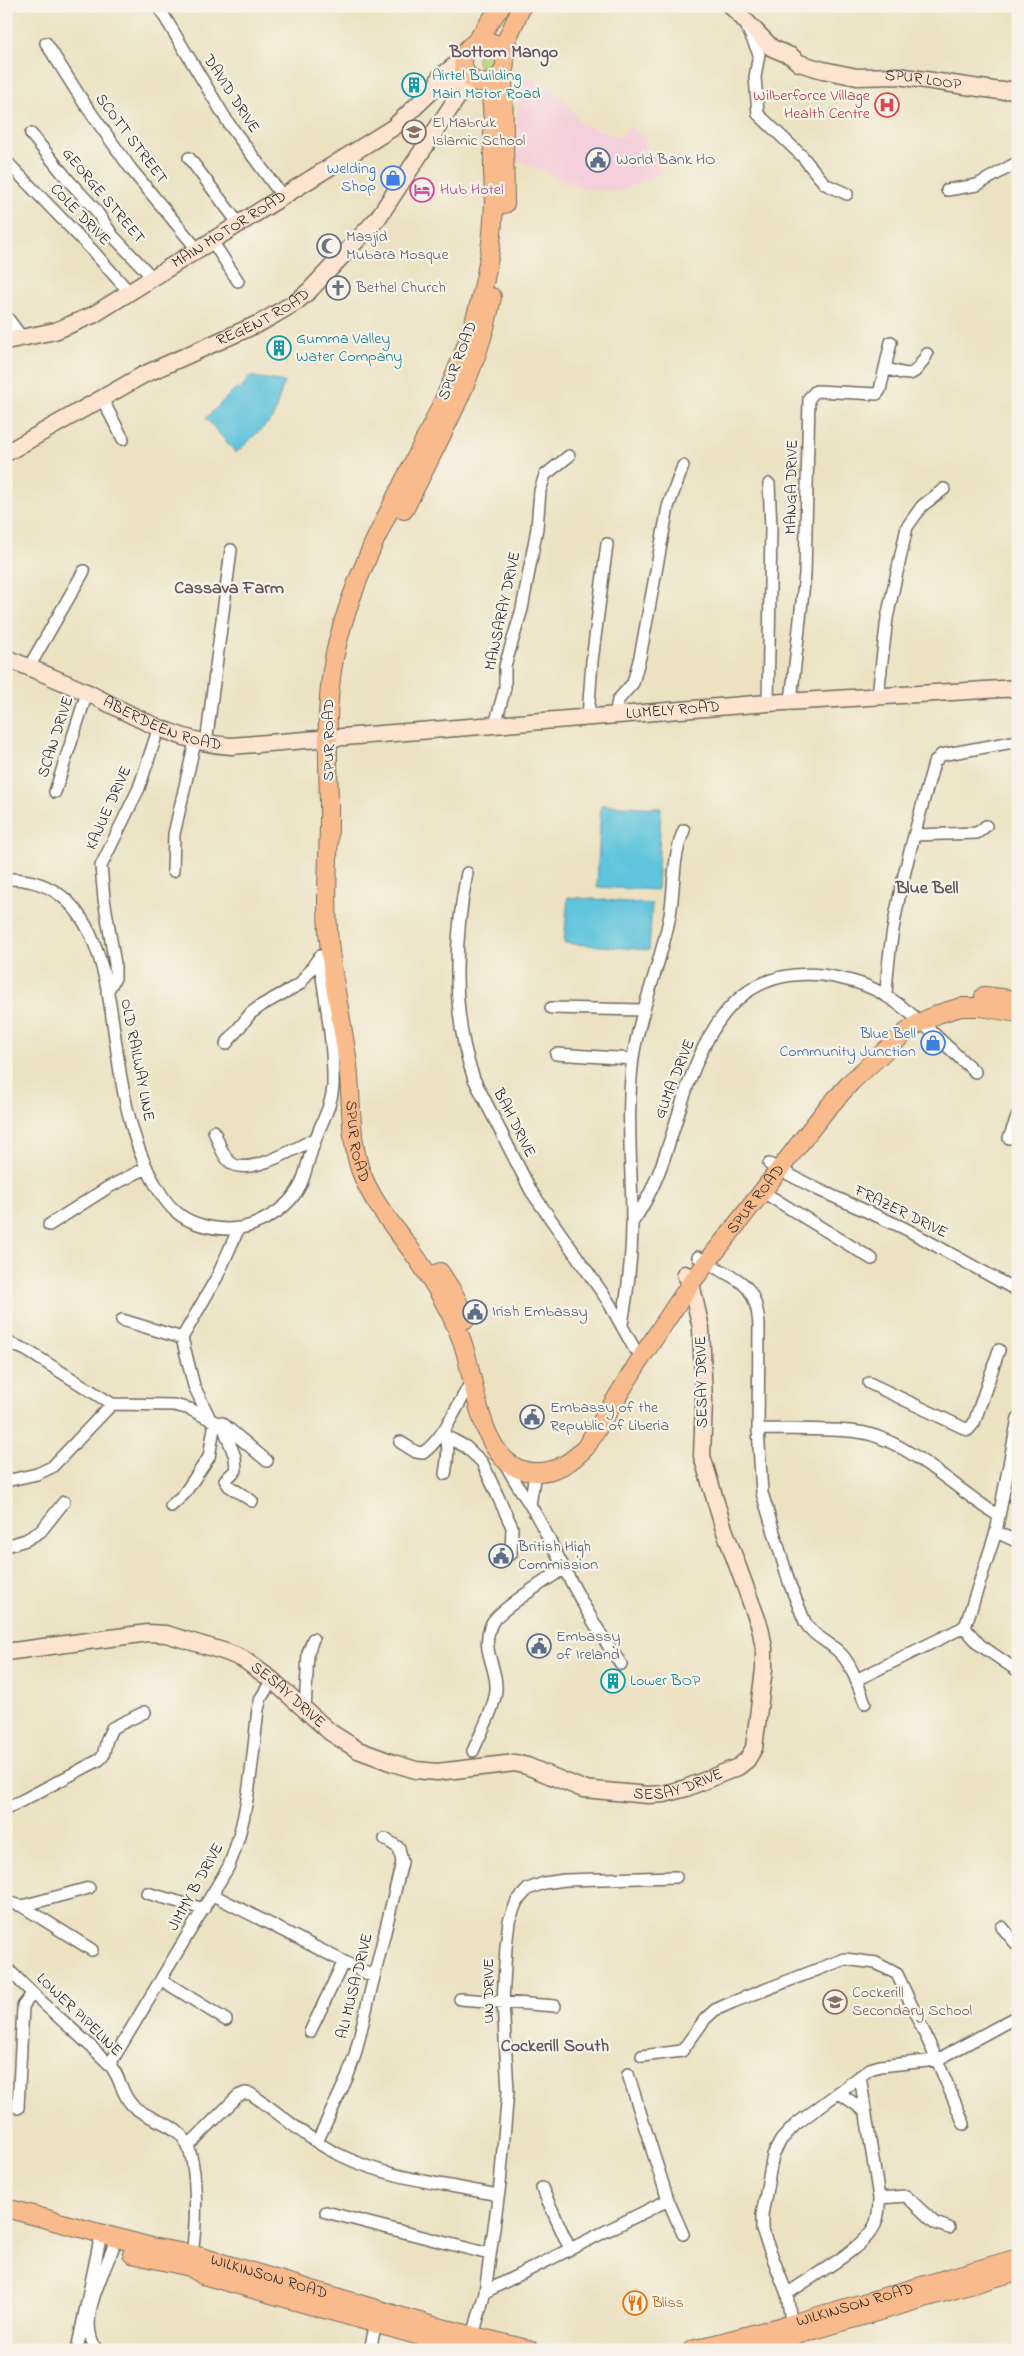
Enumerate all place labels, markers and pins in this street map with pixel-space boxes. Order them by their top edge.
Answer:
place label: Airtel Building Main Motor Road [432,64,541,106]
building icon: Airtel Building Main Motor Road [401,72,427,98]
place label: Wilberforce Village Health Centre [753,84,871,126]
hospital icon: Wilberforce Village Health Centre [874,92,900,118]
place label: El Mabruk Islamic School [432,111,526,153]
school or university icon: El Mabruk Islamic School [401,119,427,145]
public building icon: World Bank HO [585,147,611,173]
place label: World Bank HO [616,148,715,172]
place label: Welding Shop [327,157,376,199]
shop icon: Welding Shop [380,165,406,191]
hotel icon: Hub Hotel [409,177,435,203]
place label: Hub Hotel [440,178,504,202]
place label: Masjid Mubara Mosque [346,225,449,267]
mosque icon: Masjid Mubara Mosque [316,233,342,259]
church icon: Bethel Church [325,275,351,301]
place label: Bethel Church [355,276,446,300]
place label: Gumma Valley Water Company [296,327,402,369]
building icon: Gumma Valley Water Company [266,335,292,361]
place label: Blue Bell Community Junction [780,1022,916,1064]
shop icon: Blue Bell Community Junction [920,1030,946,1056]
public building icon: Irish Embassy [462,1299,488,1325]
place label: Irish Embassy [492,1300,588,1324]
place label: Embassy of the Republic of Liberia [550,1396,669,1438]
public building icon: Embassy of the Republic of Liberia [519,1404,545,1430]
place label: British High Commission [517,1535,598,1577]
public building icon: British High Commission [488,1543,514,1569]
place label: Embassy of Ireland [556,1625,620,1667]
public building icon: Embassy of Ireland [526,1633,552,1659]
building icon: Lower BOP [600,1668,626,1694]
place label: Lower BOP [630,1669,701,1693]
place label: Cockerill Secondary School [852,1981,972,2023]
school or university icon: Cockerill Secondary School [822,1989,848,2015]
restaurant icon: Bliss [622,2290,648,2316]
place label: Bliss [651,2291,684,2315]

